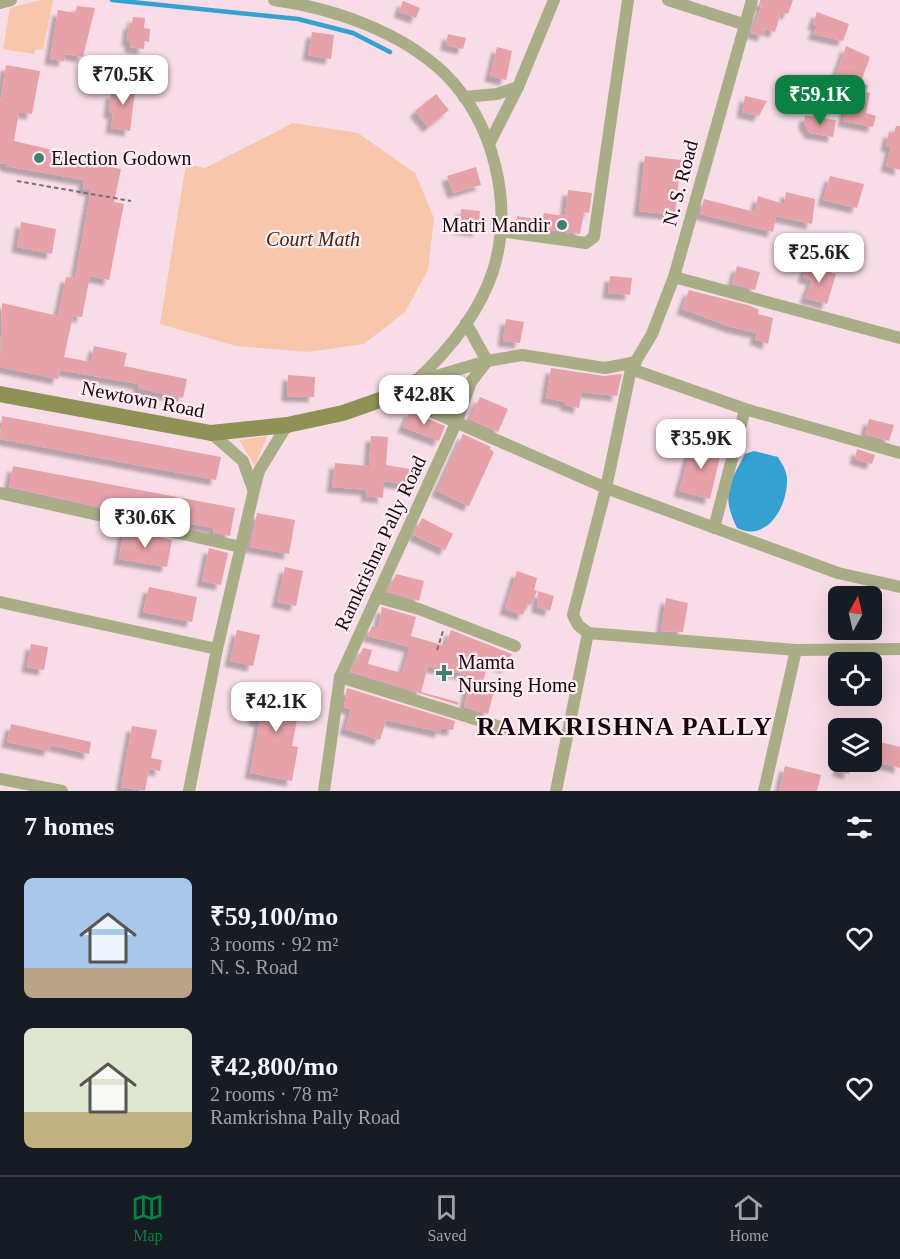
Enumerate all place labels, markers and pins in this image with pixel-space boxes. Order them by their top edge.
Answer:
pin: ₹70.5K [74,55,172,106]
pin: ₹59.1K [771,75,869,126]
place label: Election Godown [51,147,192,169]
marker: Election Godown [32,151,46,165]
place label: Matri Mandir [442,214,550,236]
marker: Matri Mandir [555,218,569,232]
pin: ₹25.6K [770,233,868,284]
pin: ₹42.8K [375,375,473,426]
pin: ₹35.9K [652,419,750,470]
pin: ₹30.6K [96,498,194,549]
place label: Mamta Nursing Home [458,651,576,697]
marker: Mamta Nursing Home [435,664,453,682]
pin: ₹42.1K [227,682,325,733]

